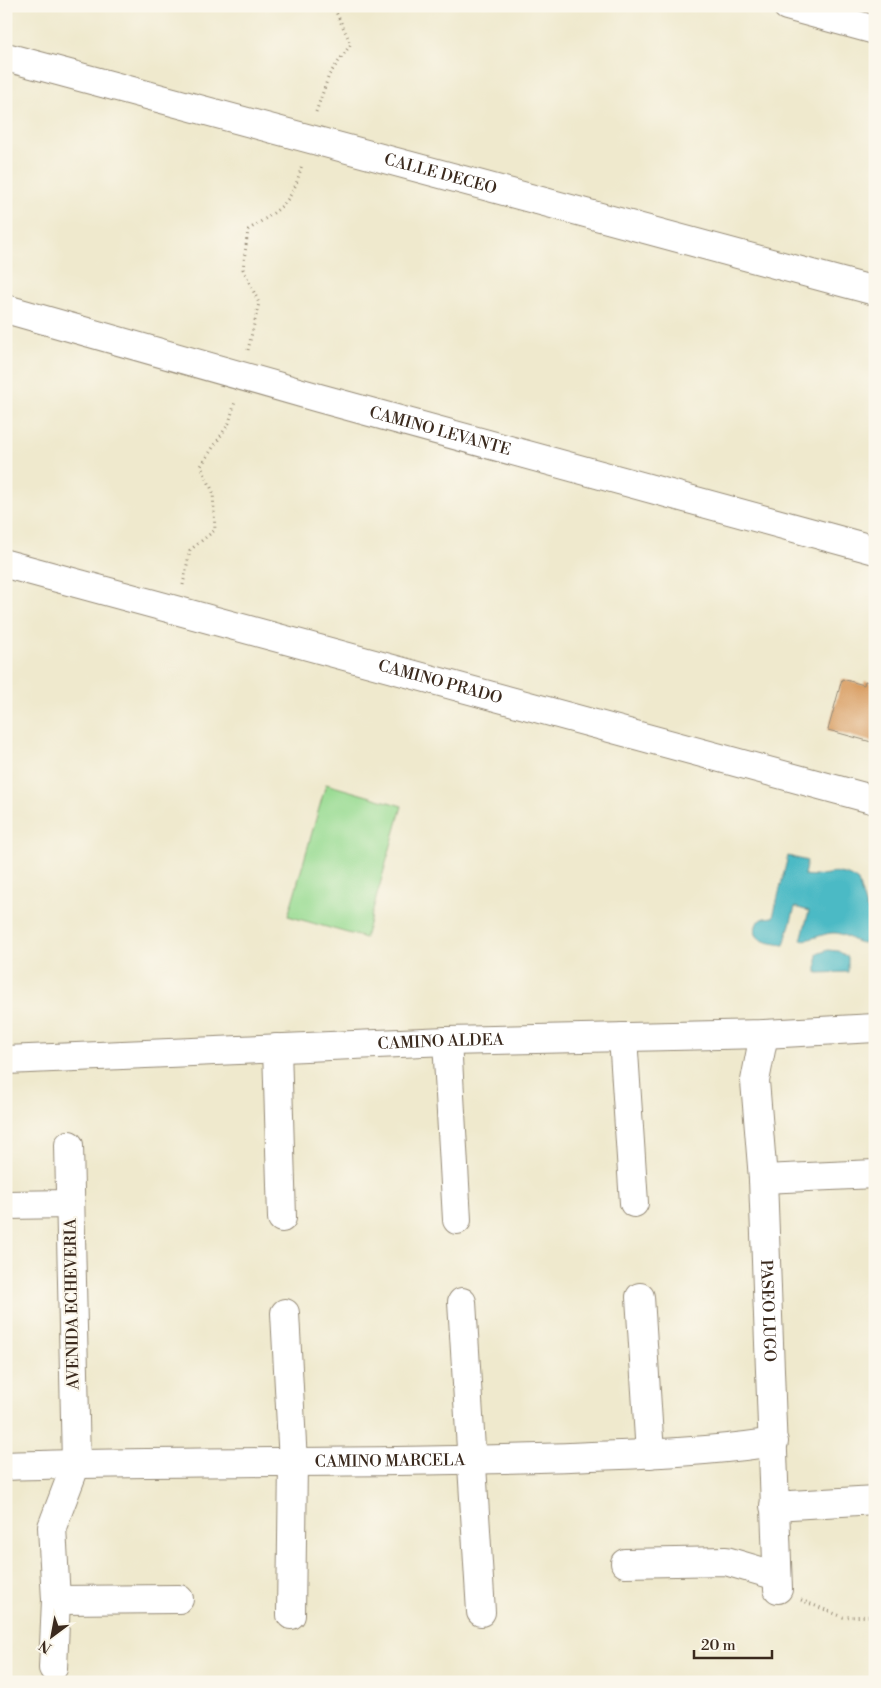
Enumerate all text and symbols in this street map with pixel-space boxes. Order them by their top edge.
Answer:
street label: CALLE DECEO [382,149,499,199]
street label: CAMINO LEVANTE [367,402,513,460]
street label: CAMINO PRADO [376,656,505,708]
street label: CAMINO ALDEA [377,1030,505,1054]
street label: AVENIDA ECHEVERIA [60,1217,84,1391]
street label: PASEO LUGO [756,1259,780,1362]
street label: CAMINO MARCELA [315,1450,466,1472]
north arrow [28,1610,78,1660]
scale bar [694,1628,771,1660]
text: N [36,1636,55,1657]
text: 20 m [701,1636,736,1655]

